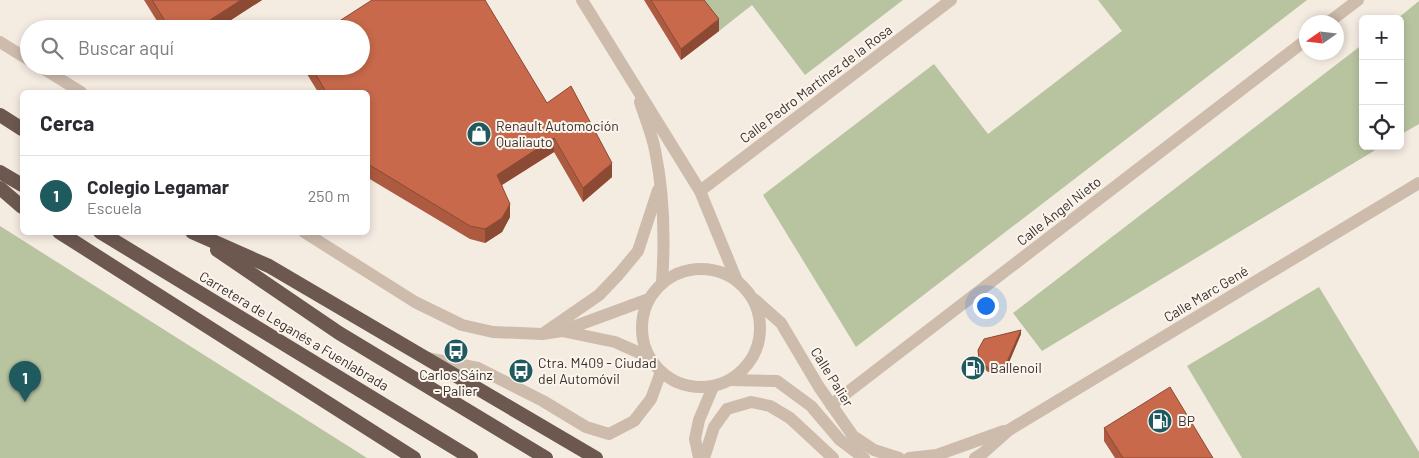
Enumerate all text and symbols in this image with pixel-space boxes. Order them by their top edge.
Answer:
north arrow [1299,15,1344,60]
map controls [1359,15,1404,150]
button: + [1359,15,1404,60]
search box [20,20,370,75]
street label: Calle Pedro Martínez de la Rosa [736,21,895,146]
icon: search [38,34,66,62]
text: Buscar aquí [78,36,174,59]
button: − [1359,60,1404,105]
button: locate [1359,105,1404,150]
text: Cerca [40,110,94,135]
place label: Renault Automoción Qualiauto [496,117,619,150]
shop icon: Renault Automoción Qualiauto [466,121,492,147]
street label: Calle Ángel Nieto [1013,172,1104,249]
text: Colegio Legamar [87,175,229,198]
text: 1 [53,186,59,205]
text: 250 m [308,186,350,205]
text: Escuela [87,198,142,217]
street label: Calle Marc Gené [1160,262,1251,325]
street label: Carretera de Leganés a Fuenlabrada [196,267,392,394]
your location [973,293,999,319]
bus stop icon: Carlos Sáinz - Palier [443,338,469,364]
street label: Calle Palier [807,344,857,410]
place label: Ctra. M409 - Ciudad del Automóvil [538,354,657,387]
fuel station icon: Ballenoil [960,355,986,381]
bus stop icon: Ctra. M409 - Ciudad del Automóvil [508,358,534,384]
place label: Ballenoil [990,359,1042,376]
pin: 1 [9,361,41,402]
place label: Carlos Sáinz - Palier [419,366,493,399]
fuel station icon: BP [1147,408,1173,434]
place label: BP [1178,412,1195,429]

